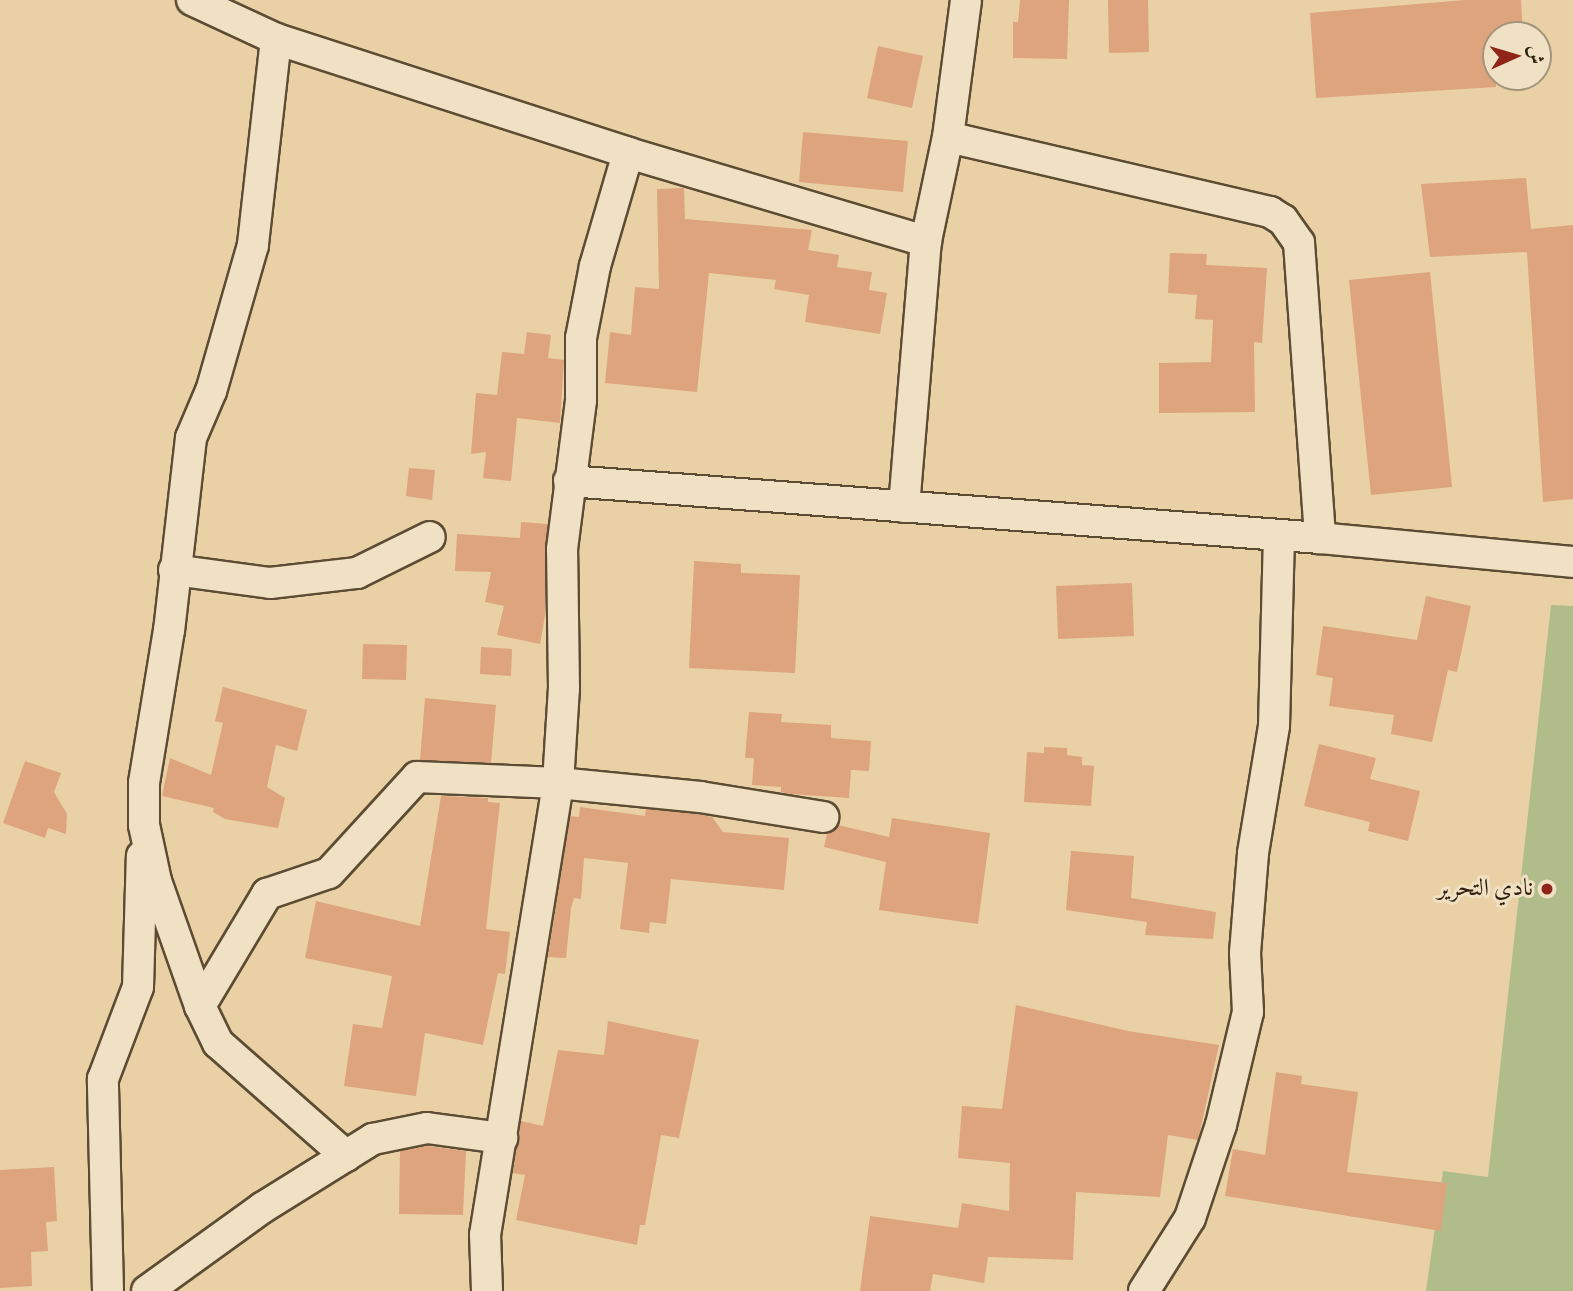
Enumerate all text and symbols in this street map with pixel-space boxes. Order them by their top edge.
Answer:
north arrow [1482,21,1552,91]
text: ش [1523,44,1549,65]
place label: نادي التحرير [1437,875,1533,903]
marker: نادي التحرير [1539,881,1555,897]

